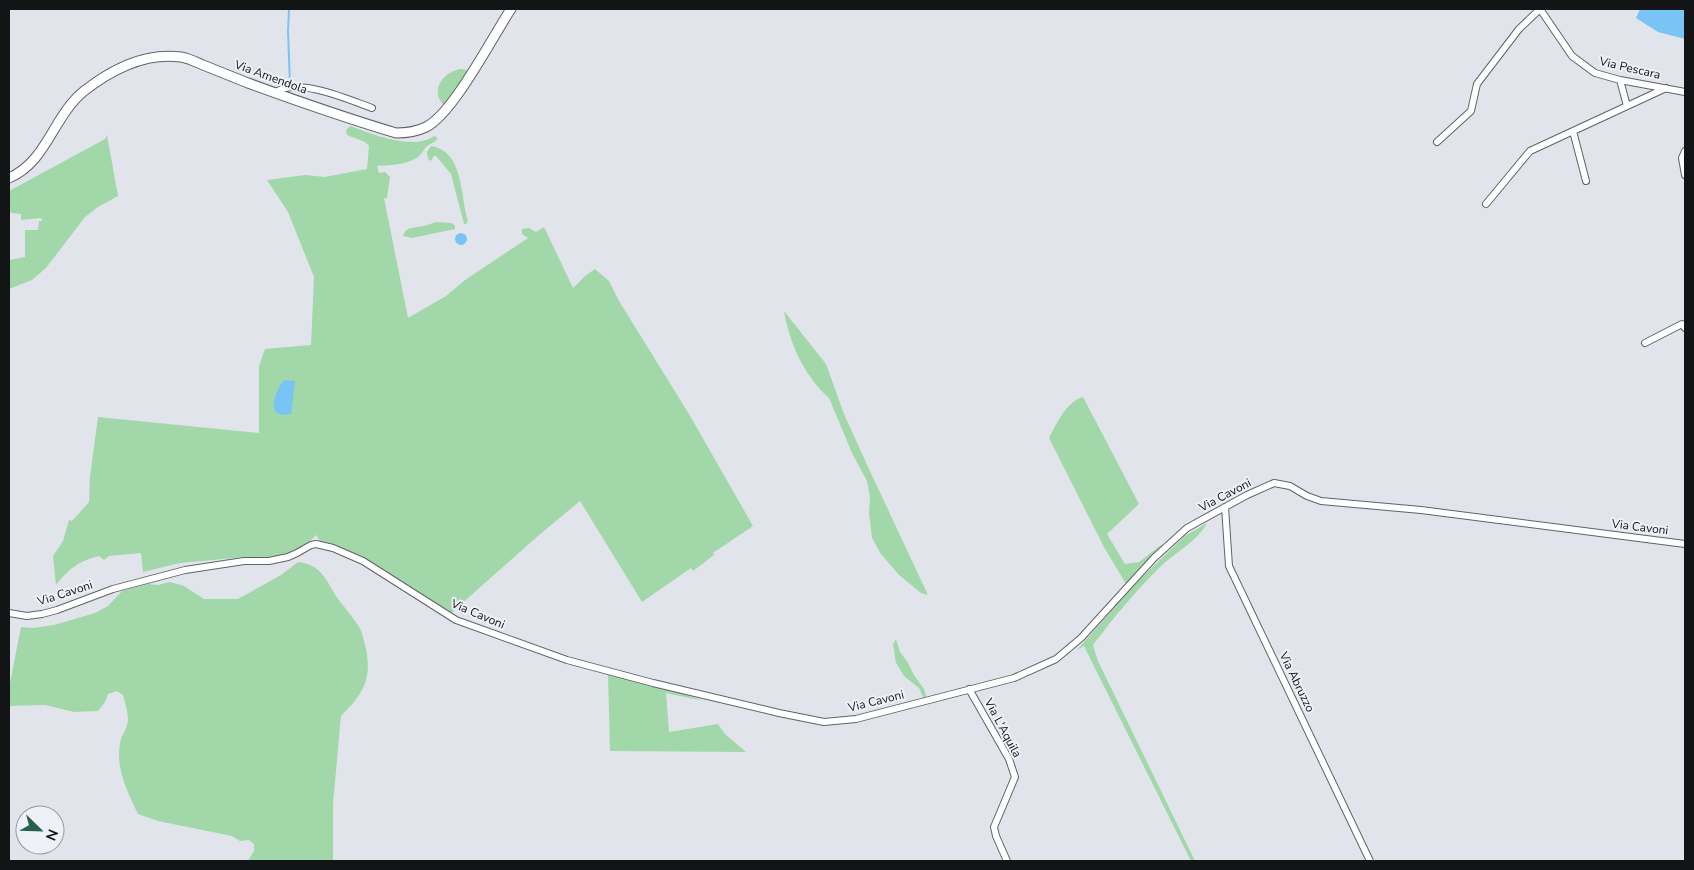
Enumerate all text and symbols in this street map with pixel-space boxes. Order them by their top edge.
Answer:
street label: Via Pescara [1597,53,1662,83]
street label: Via Amendola [231,56,310,98]
street label: Via Cavoni [1195,475,1254,516]
street label: Via Cavoni [1610,515,1669,538]
street label: Via Cavoni [34,577,95,610]
street label: Via Cavoni [448,595,507,633]
street label: Via Abruzzo [1275,648,1319,715]
street label: Via Cavoni [845,686,906,716]
street label: Via L'Aquila [980,695,1025,760]
north arrow [15,805,65,855]
text: N [41,826,62,843]

